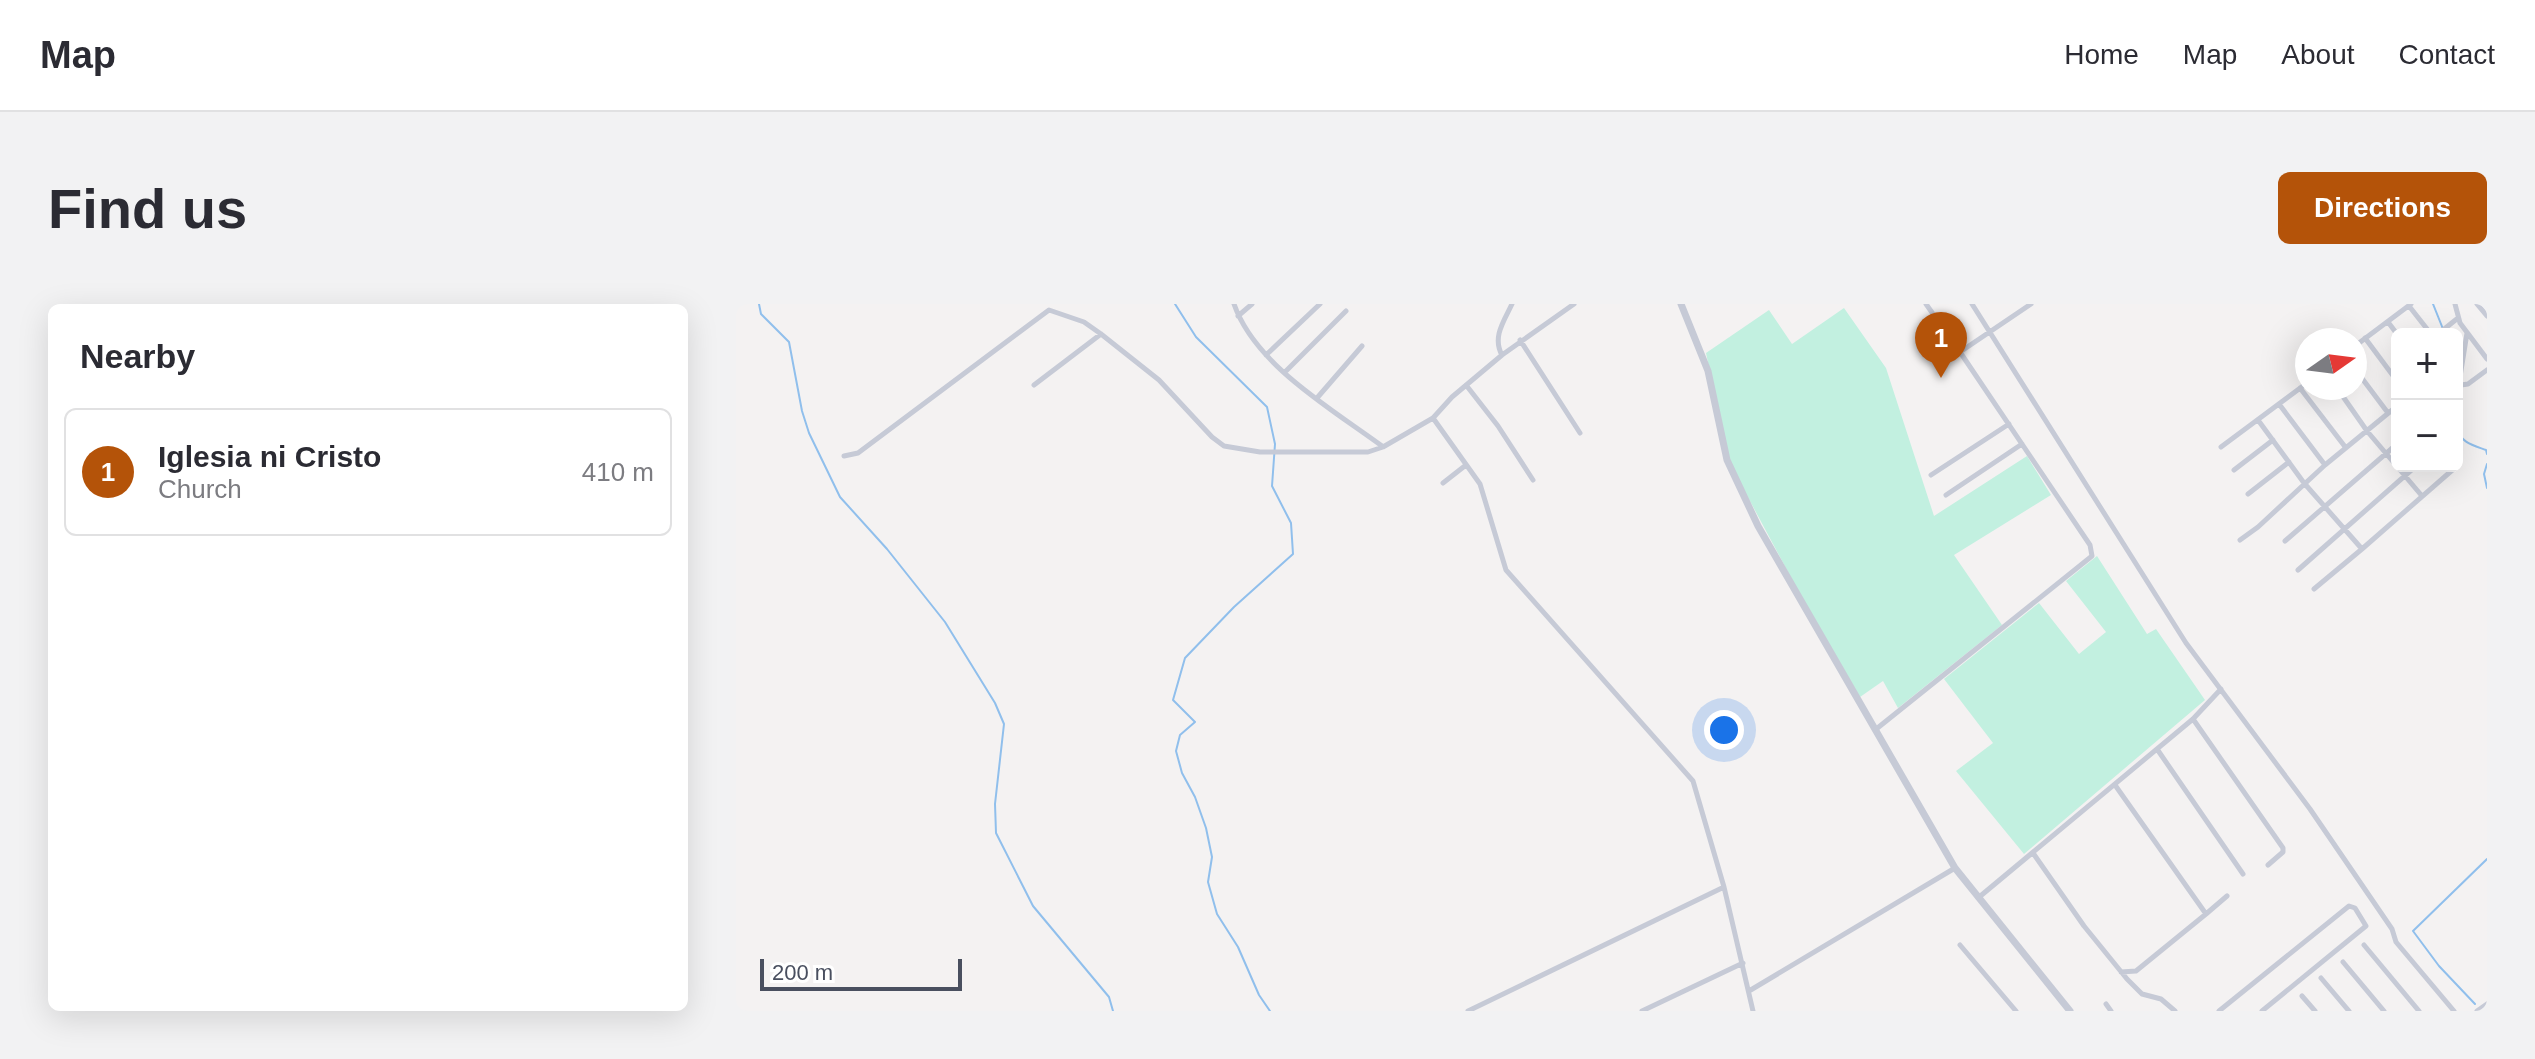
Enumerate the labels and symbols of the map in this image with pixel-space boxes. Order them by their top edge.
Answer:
pin: 1 [1915,312,1967,378]
north arrow [2295,328,2367,400]
your location [1704,710,1744,750]
scale bar [760,955,962,991]

